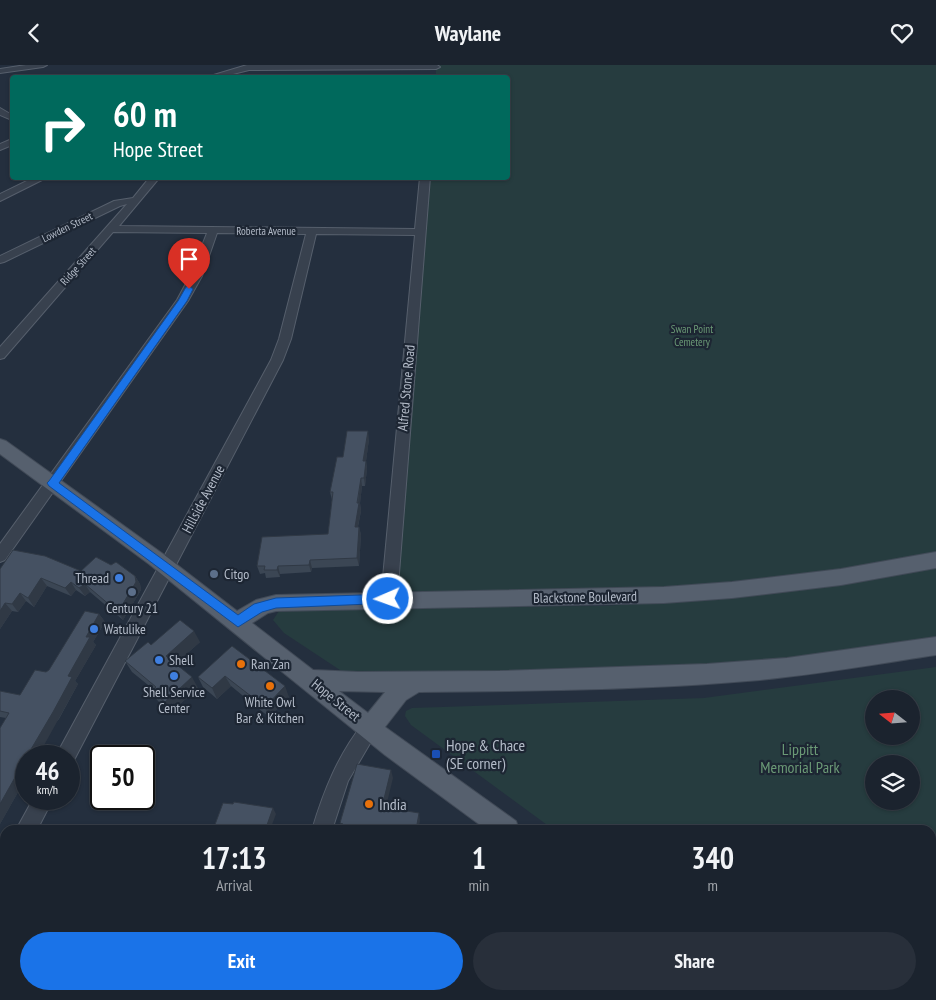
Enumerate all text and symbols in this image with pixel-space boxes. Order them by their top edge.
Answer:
icon: back [20,19,48,47]
text: Waylane [435,19,501,47]
icon: heart [888,19,916,47]
text: 60 m [113,91,177,137]
icon: right [30,95,95,160]
text: Hope Street [113,135,203,163]
street label: Lowden Street [39,209,95,245]
street label: Roberta Avenue [236,224,296,238]
pin [168,238,210,289]
street label: Ridge Street [57,244,99,288]
icon: arrive [175,245,203,273]
park label: Swan Point Cemetery [671,322,713,349]
street label: Alfred Stone Road [393,344,419,432]
street label: Hillside Avenue [178,462,229,536]
place label: Citgo [224,565,249,583]
marker: Citgo [208,568,220,580]
place label: Thread [75,569,109,587]
marker: Thread [113,572,125,584]
position arrow [361,572,413,624]
marker: Century 21 [126,586,138,598]
street label: Blackstone Boulevard [533,587,637,607]
place label: Century 21 [106,599,158,617]
place label: Watulike [104,620,146,638]
marker: Watulike [88,623,100,635]
place label: Shell [169,651,194,669]
marker: Shell [153,654,165,666]
place label: Ran Zan [251,655,290,673]
marker: Ran Zan [235,658,247,670]
marker: Shell Service Center [168,670,180,682]
street label: Hope Street [308,675,364,725]
marker: White Owl Bar & Kitchen [264,680,276,692]
place label: Shell Service Center [143,683,205,717]
north arrow [865,690,920,745]
map controls [865,690,920,810]
place label: White Owl Bar & Kitchen [236,693,304,727]
place label: Hope & Chace (SE corner) [446,735,525,773]
park label: Lippitt Memorial Park [760,739,840,777]
speed limit sign: 50 [90,745,155,810]
marker: Hope & Chace (SE corner) [430,748,442,760]
text: 46 [36,755,59,787]
button: layers [865,755,920,810]
text: km/h [37,782,58,797]
place label: India [379,794,407,814]
marker: India [363,798,375,810]
text: 17:13 [202,838,267,877]
text: 1 [472,838,486,877]
text: 340 [691,838,734,877]
text: Arrival [216,875,252,895]
text: min [468,875,489,895]
text: m [707,875,718,895]
button: Exit [20,932,463,990]
button: Share [473,932,916,990]

